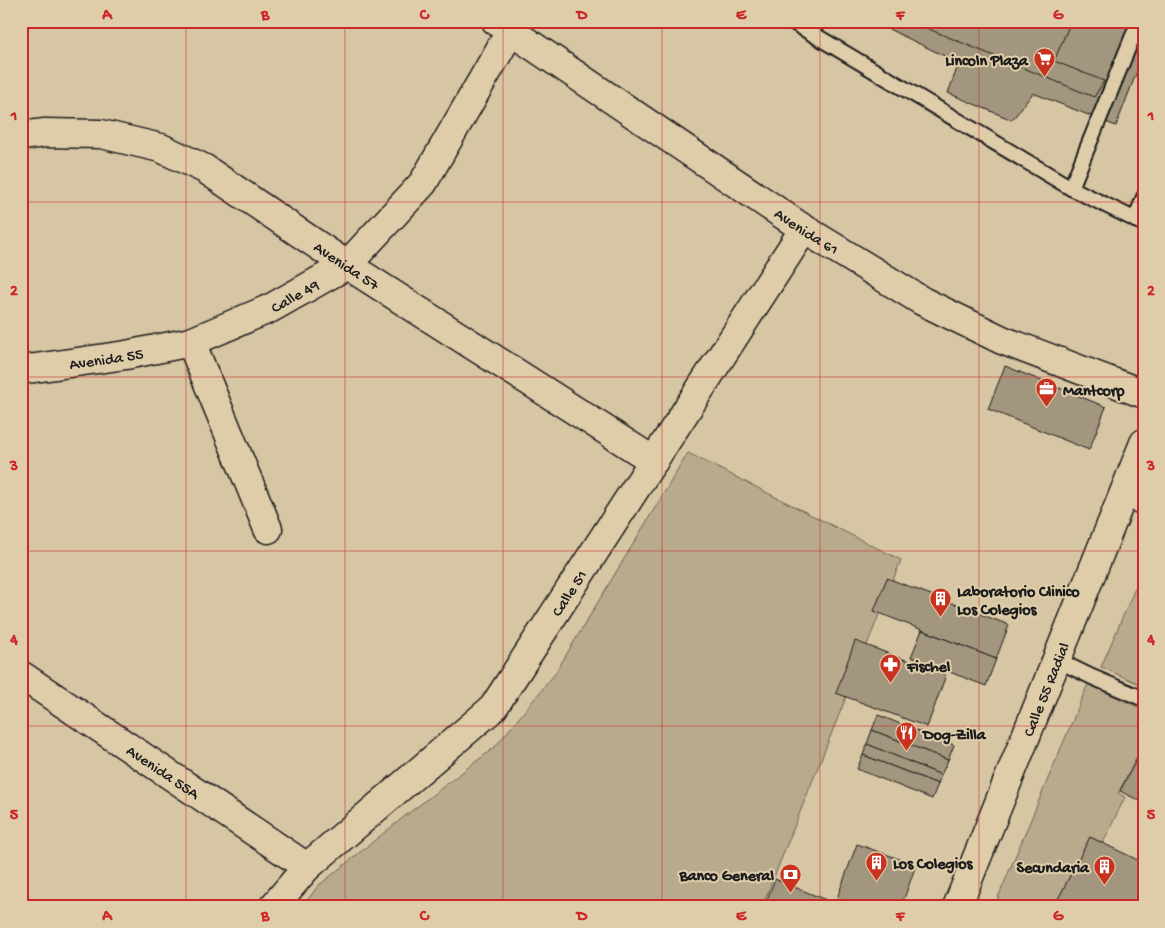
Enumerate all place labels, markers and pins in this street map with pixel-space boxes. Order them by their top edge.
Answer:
supermarket icon: Lincoln Plaza [1032,47,1056,78]
place label: Lincoln Plaza [945,53,1029,72]
office icon: Mantcorp [1035,377,1059,408]
place label: Mantcorp [1063,383,1125,402]
place label: Laboratorio Clinico Los Colegios [957,584,1080,621]
building icon: Laboratorio Clinico Los Colegios [929,587,953,618]
pharmacy icon: Fischel [879,653,903,684]
place label: Fischel [906,659,951,678]
restaurant icon: Dog-Zilla [895,721,919,752]
place label: Dog-Zilla [921,727,987,746]
building icon: Los Colegios [865,850,889,881]
building icon: Secundaria [1093,854,1117,885]
place label: Los Colegios [893,856,973,875]
place label: Secundaria [1017,860,1090,879]
bank icon: Banco General [778,862,802,893]
place label: Banco General [679,868,774,887]

